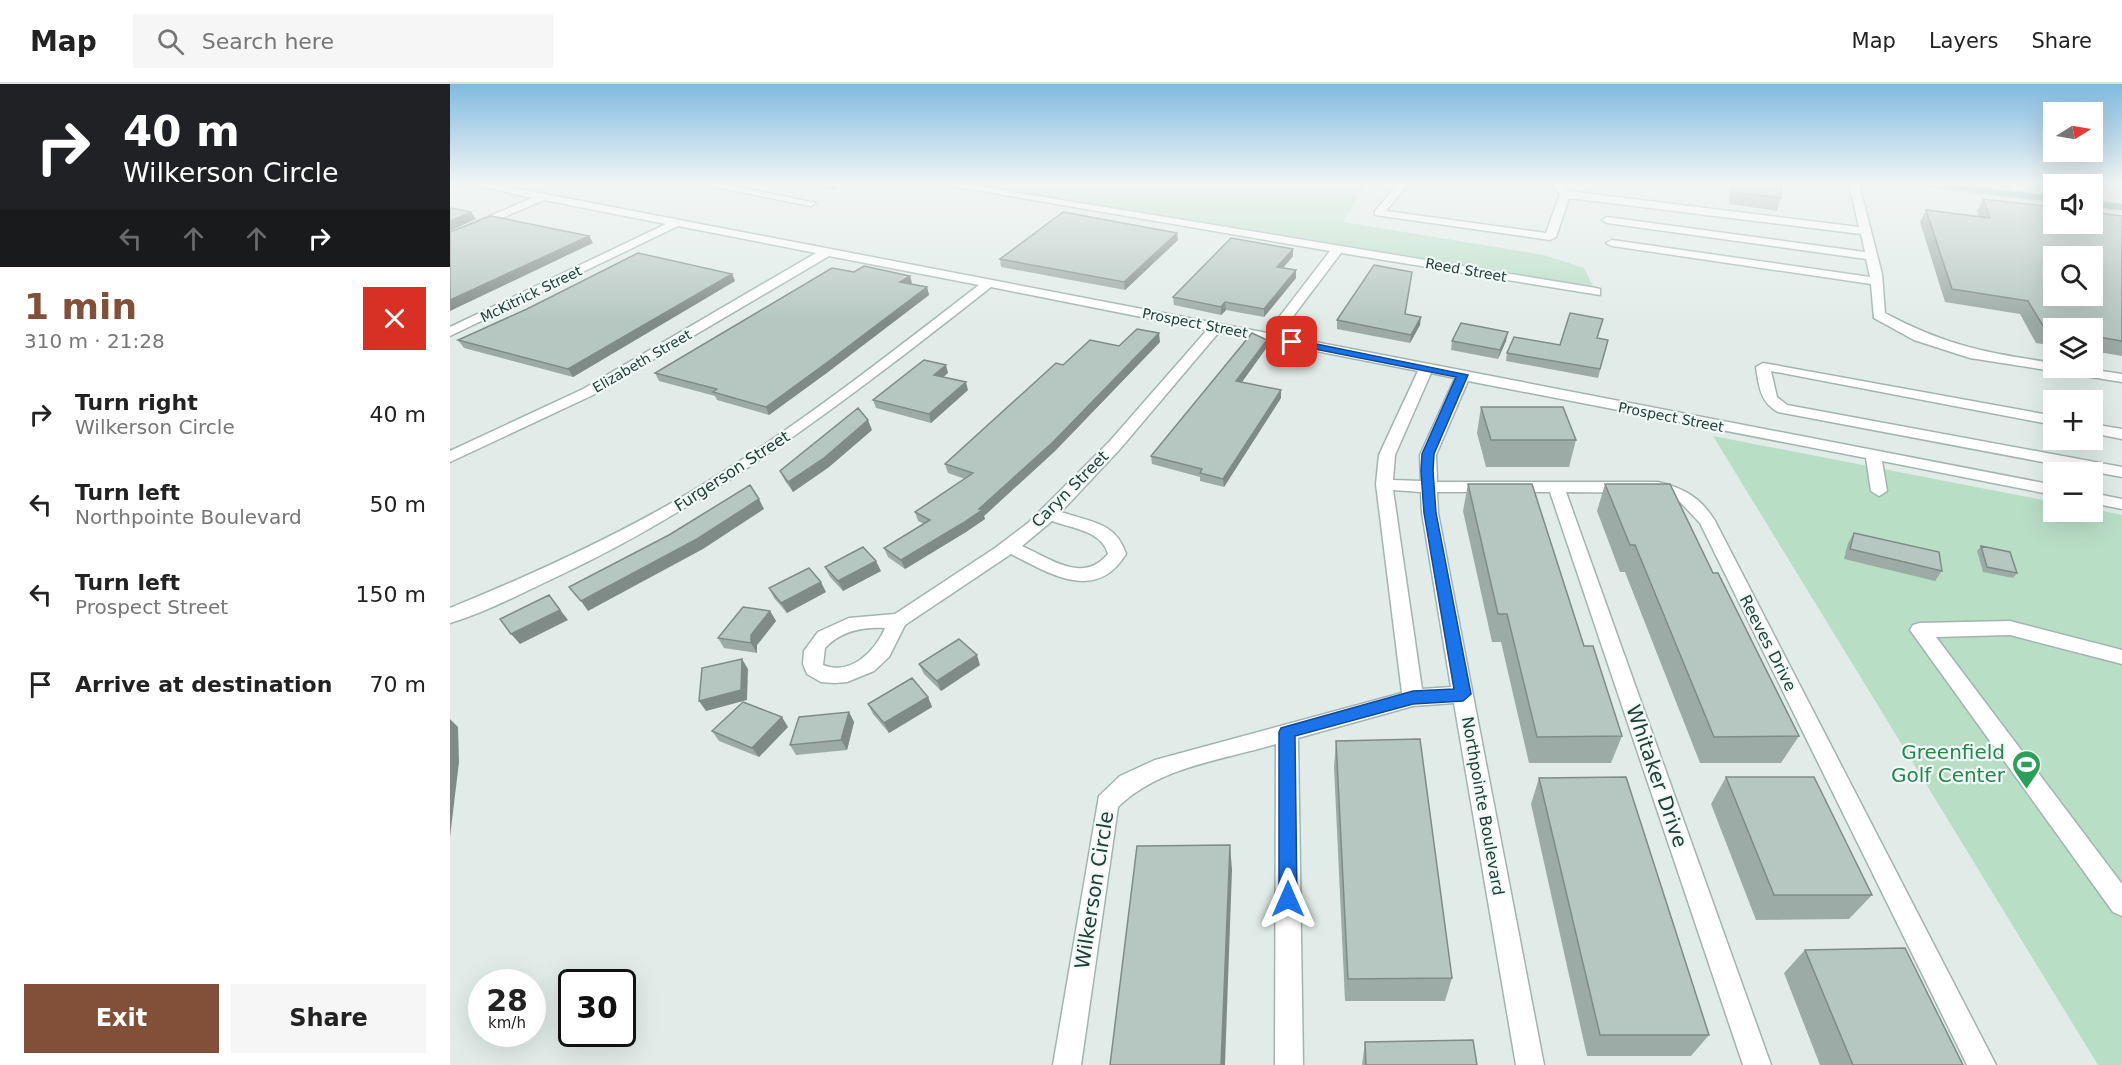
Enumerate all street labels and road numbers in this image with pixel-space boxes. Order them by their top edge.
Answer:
street label: Reed Street [1424,255,1508,285]
street label: McKitrick Street [478,262,585,325]
street label: Prospect Street [1141,305,1250,341]
street label: Elizabeth Street [590,326,695,396]
street label: Prospect Street [1617,399,1726,435]
street label: Furgerson Street [671,427,793,515]
street label: Caryn Street [1028,447,1112,531]
street label: Reeves Drive [1736,592,1800,694]
street label: Whitaker Drive [1621,702,1693,850]
street label: Northpointe Boulevard [1458,715,1508,897]
street label: Wilkerson Circle [1070,809,1118,971]

